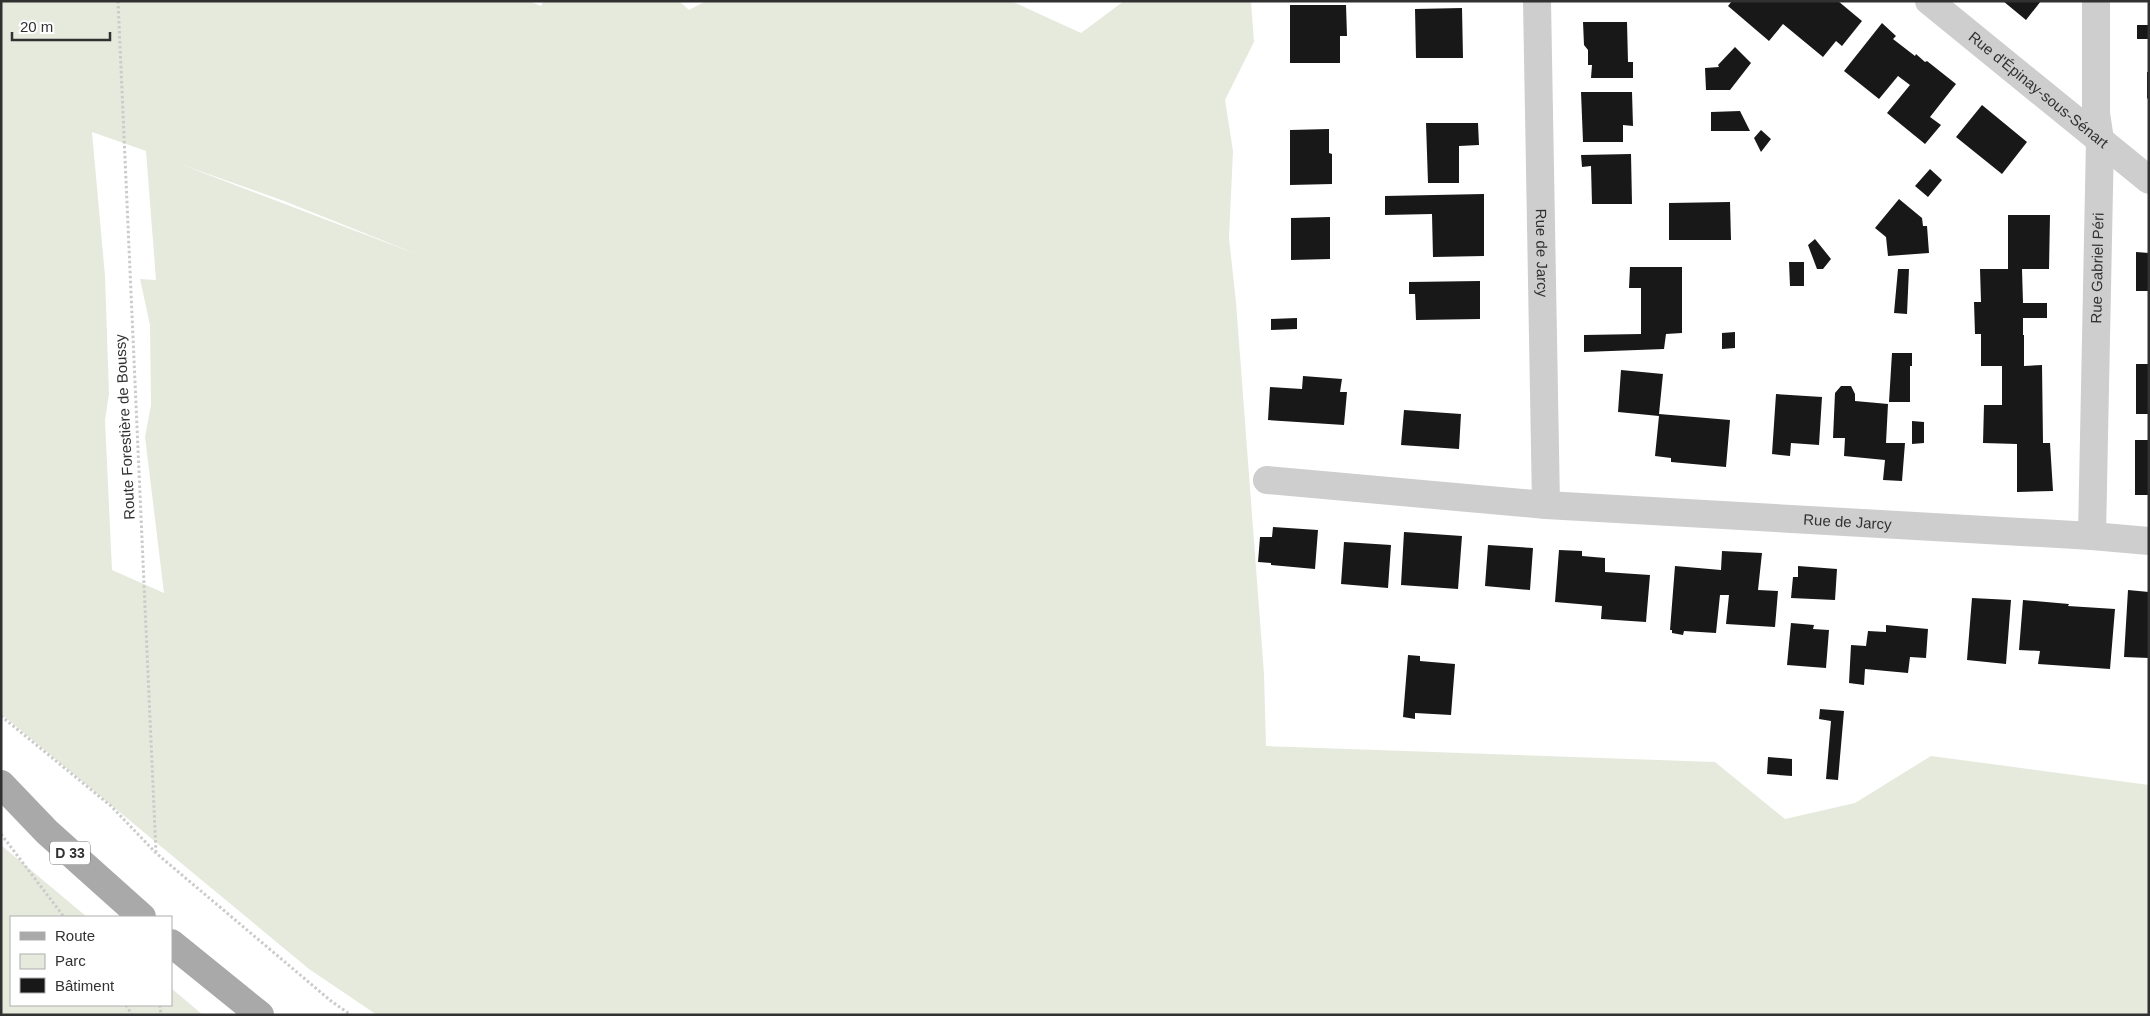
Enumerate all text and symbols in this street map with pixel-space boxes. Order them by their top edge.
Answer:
scale bar [12,10,110,42]
text: 20 m [20,18,53,35]
street label: Rue d'Épinay-sous-Sénart [1966,28,2112,152]
street label: Rue de Jarcy [1533,209,1551,298]
street label: Rue Gabriel Péri [2087,212,2107,324]
street label: Route Forestière de Boussy [111,333,138,520]
street label: Rue de Jarcy [1803,511,1893,533]
road number: D 33 [50,841,90,864]
legend [10,916,172,1006]
text: Route [55,927,95,944]
text: Parc [55,952,86,969]
text: Bâtiment [55,977,115,994]

